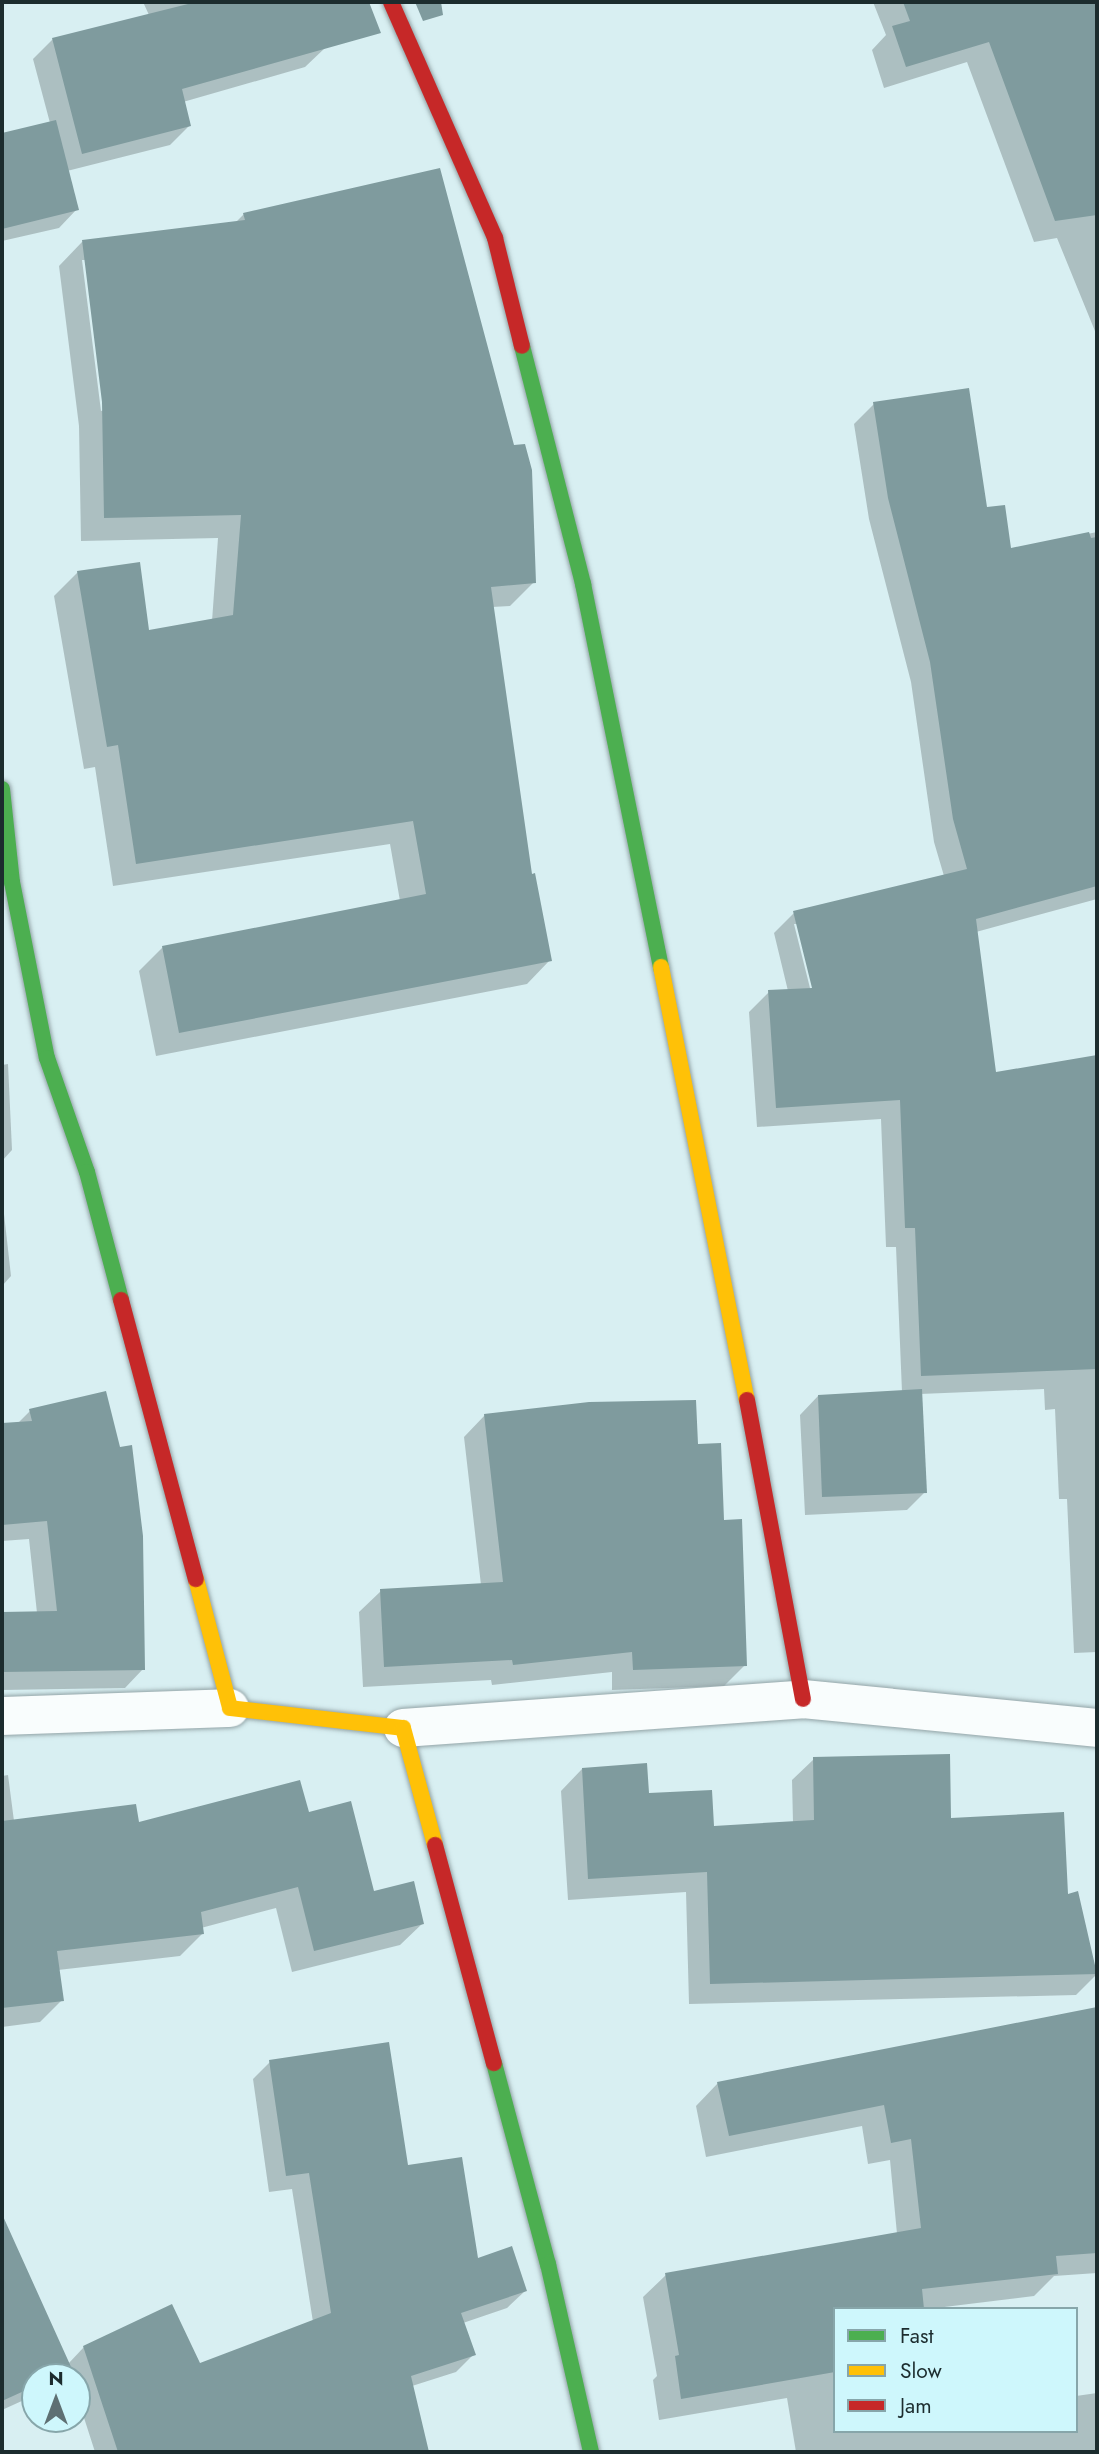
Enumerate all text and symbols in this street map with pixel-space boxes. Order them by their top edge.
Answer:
legend [833,2307,1078,2433]
text: Fast [900,2321,933,2351]
text: Slow [900,2356,942,2386]
north arrow [21,2363,91,2433]
text: N [48,2365,64,2392]
text: Jam [900,2391,932,2421]

